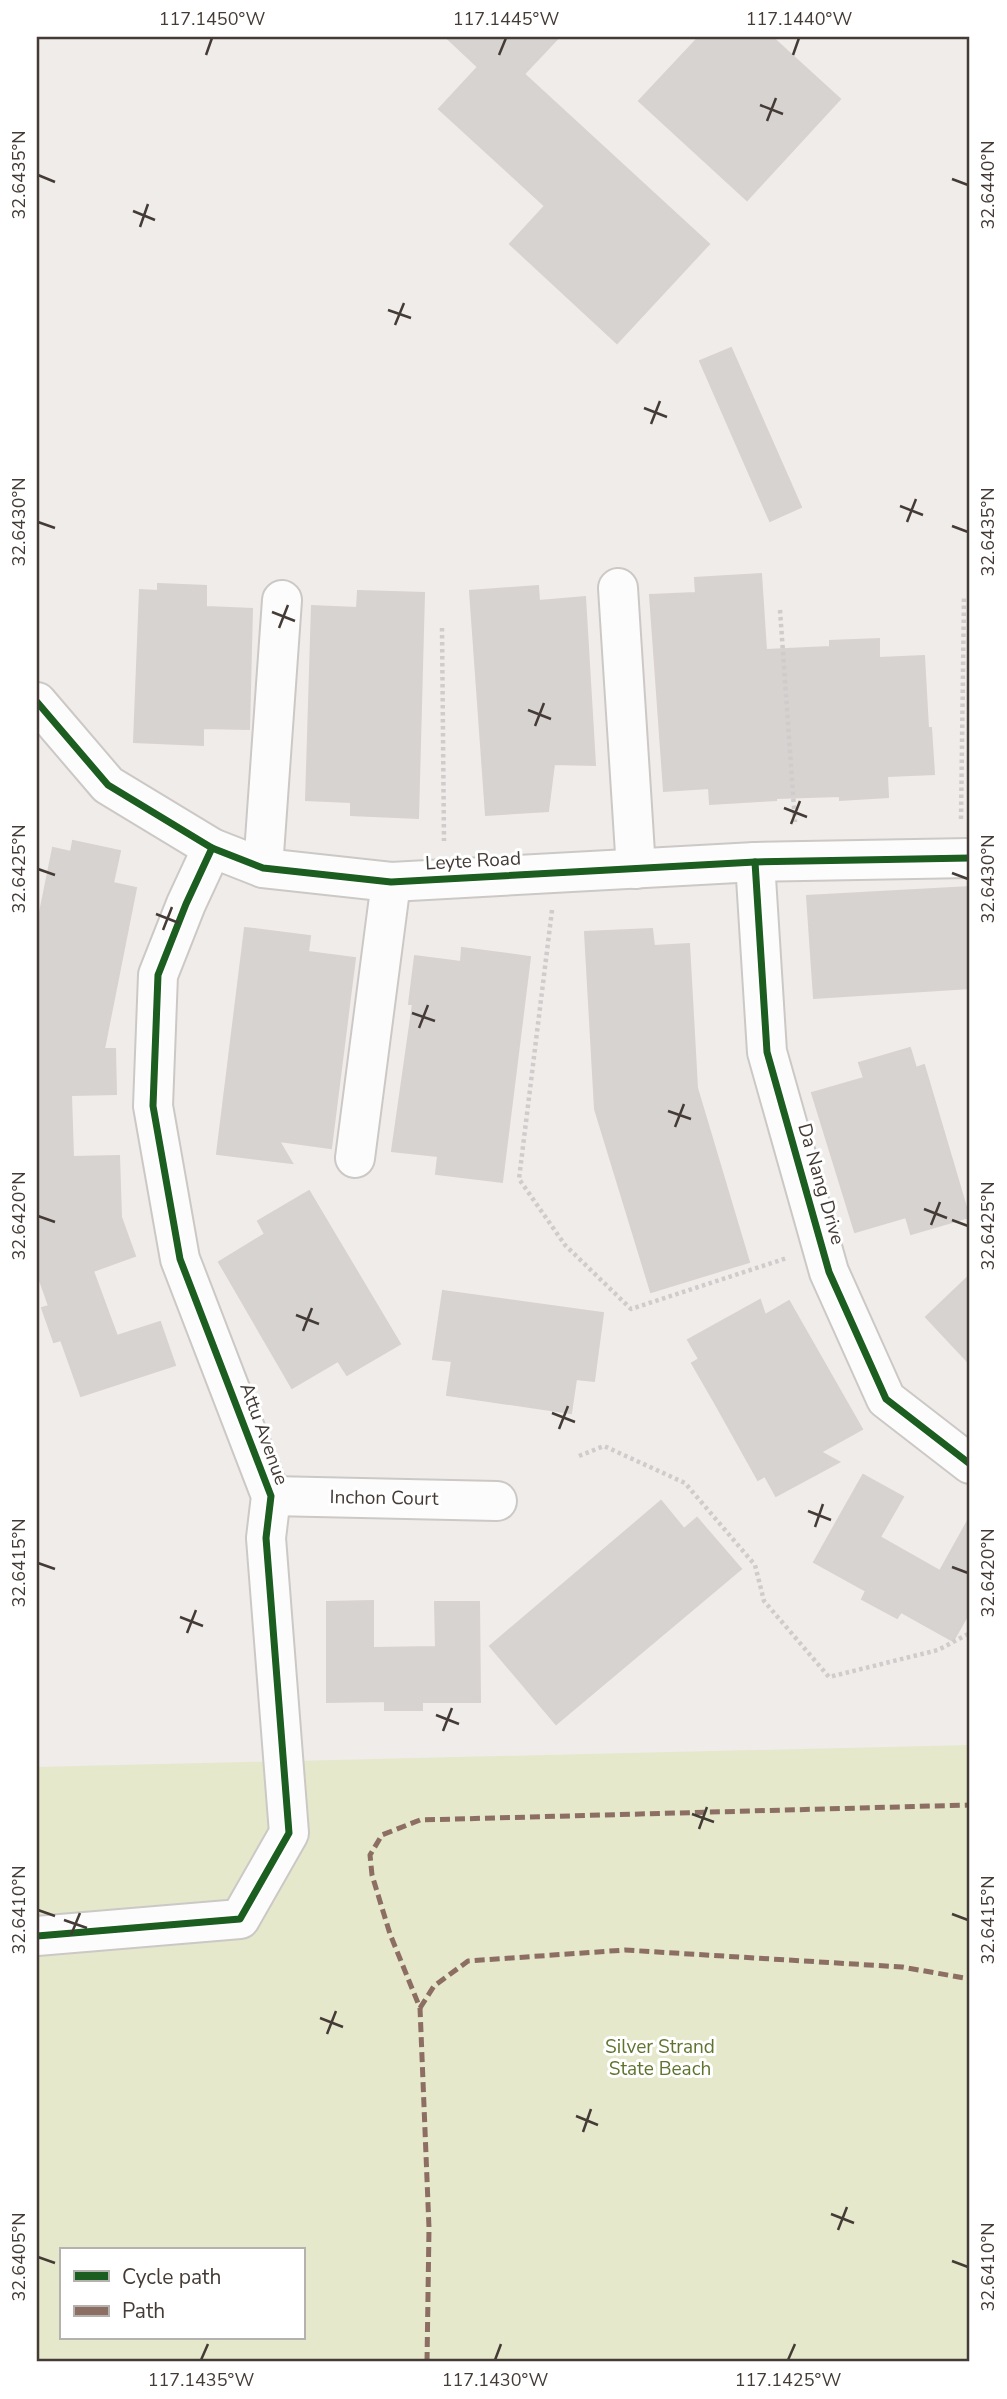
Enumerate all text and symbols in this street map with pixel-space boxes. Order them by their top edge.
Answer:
text: 117.1450°W [159,7,265,31]
text: 117.1445°W [453,7,559,31]
text: 117.1440°W [746,7,852,31]
text: 32.6435°N [7,131,31,219]
text: 32.6440°N [976,141,1000,229]
text: 32.6430°N [7,478,31,566]
text: 32.6435°N [976,488,1000,576]
text: 32.6425°N [7,825,31,913]
text: 32.6430°N [976,835,1000,923]
street label: Leyte Road [424,846,522,876]
street label: Da Nang Drive [791,1120,851,1248]
text: 32.6420°N [7,1172,31,1260]
text: 32.6425°N [976,1182,1000,1270]
street label: Attu Avenue [234,1379,294,1489]
street label: Inchon Court [329,1484,439,1512]
text: 32.6415°N [7,1519,31,1607]
text: 32.6420°N [976,1529,1000,1617]
text: 32.6410°N [7,1866,31,1954]
text: 32.6415°N [976,1876,1000,1964]
park label: Silver Strand State Beach [605,2034,715,2082]
text: 32.6405°N [7,2213,31,2301]
text: 32.6410°N [976,2223,1000,2311]
legend [60,2248,304,2340]
text: Cycle path [122,2263,221,2291]
text: Path [122,2297,165,2325]
text: 117.1435°W [148,2368,254,2392]
text: 117.1430°W [442,2368,548,2392]
text: 117.1425°W [735,2368,841,2392]

